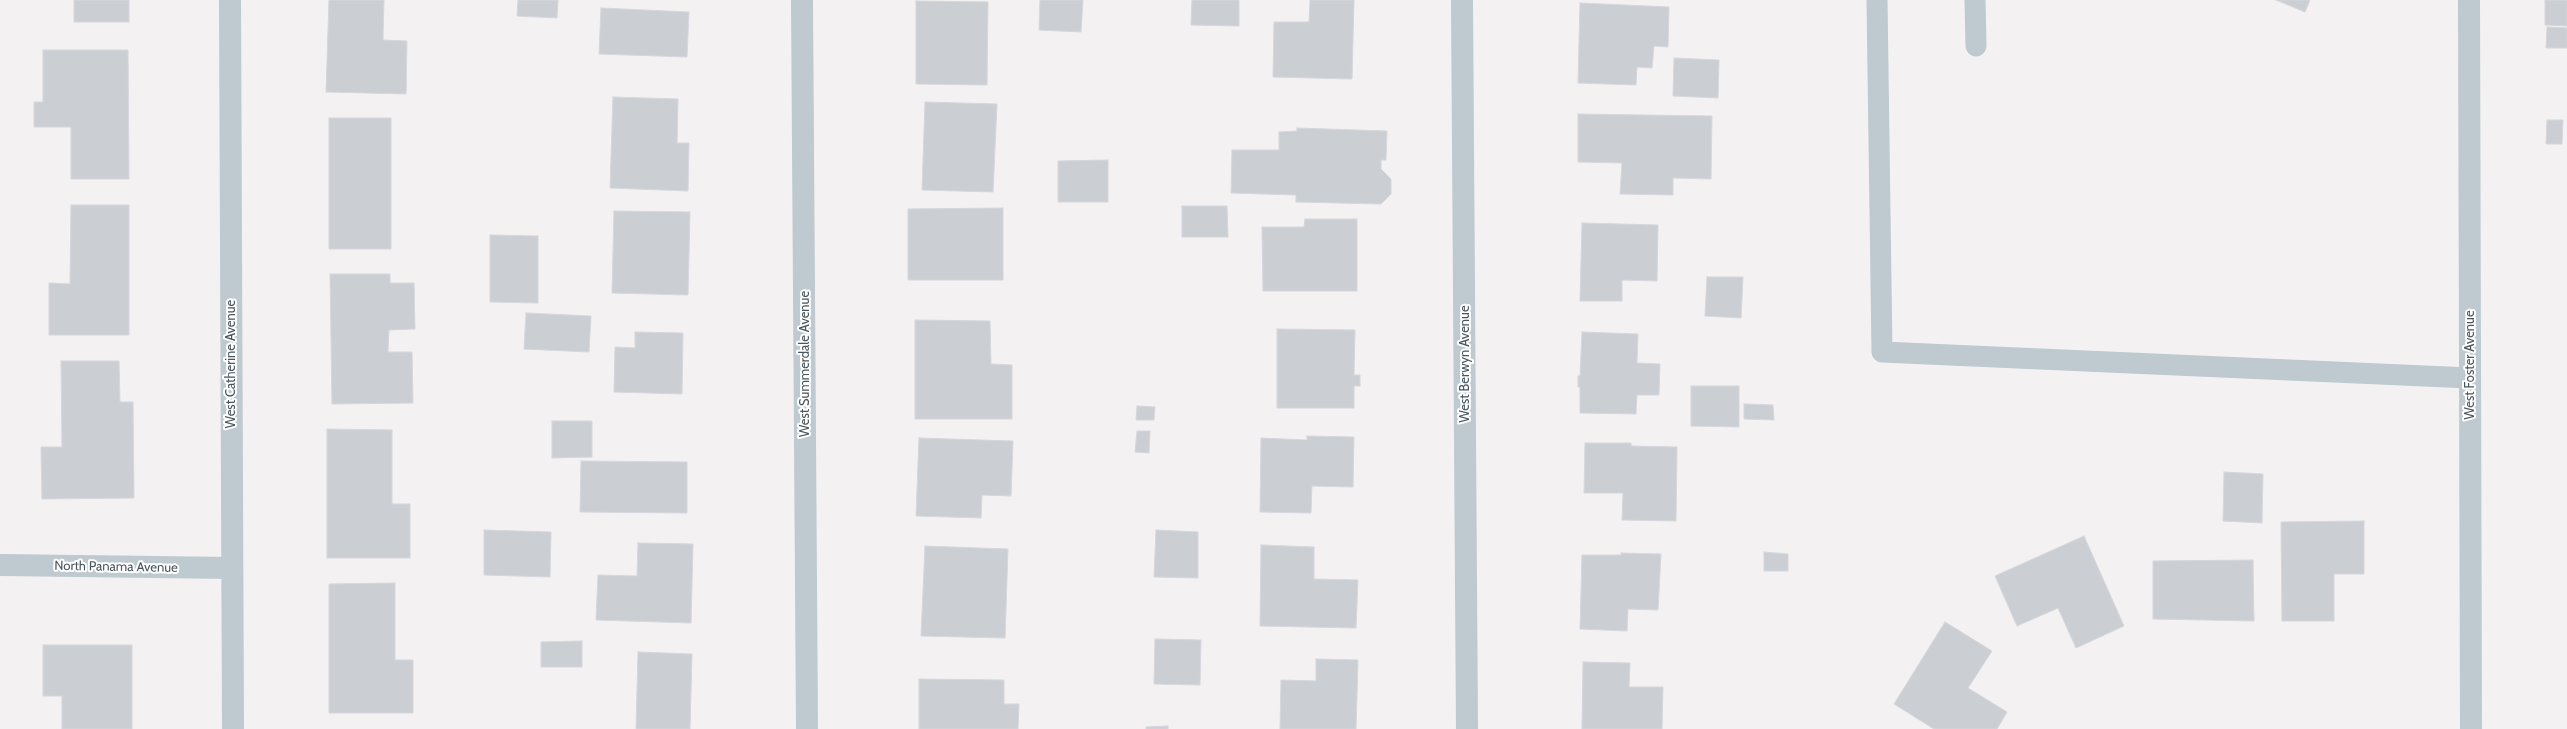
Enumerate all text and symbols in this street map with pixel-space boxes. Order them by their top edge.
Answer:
street label: West Summerdale Avenue [797,291,813,437]
street label: West Catherine Avenue [223,300,239,428]
street label: West Berwyn Avenue [1457,305,1473,423]
street label: West Foster Avenue [2462,310,2478,420]
street label: North Panama Avenue [54,558,178,576]

